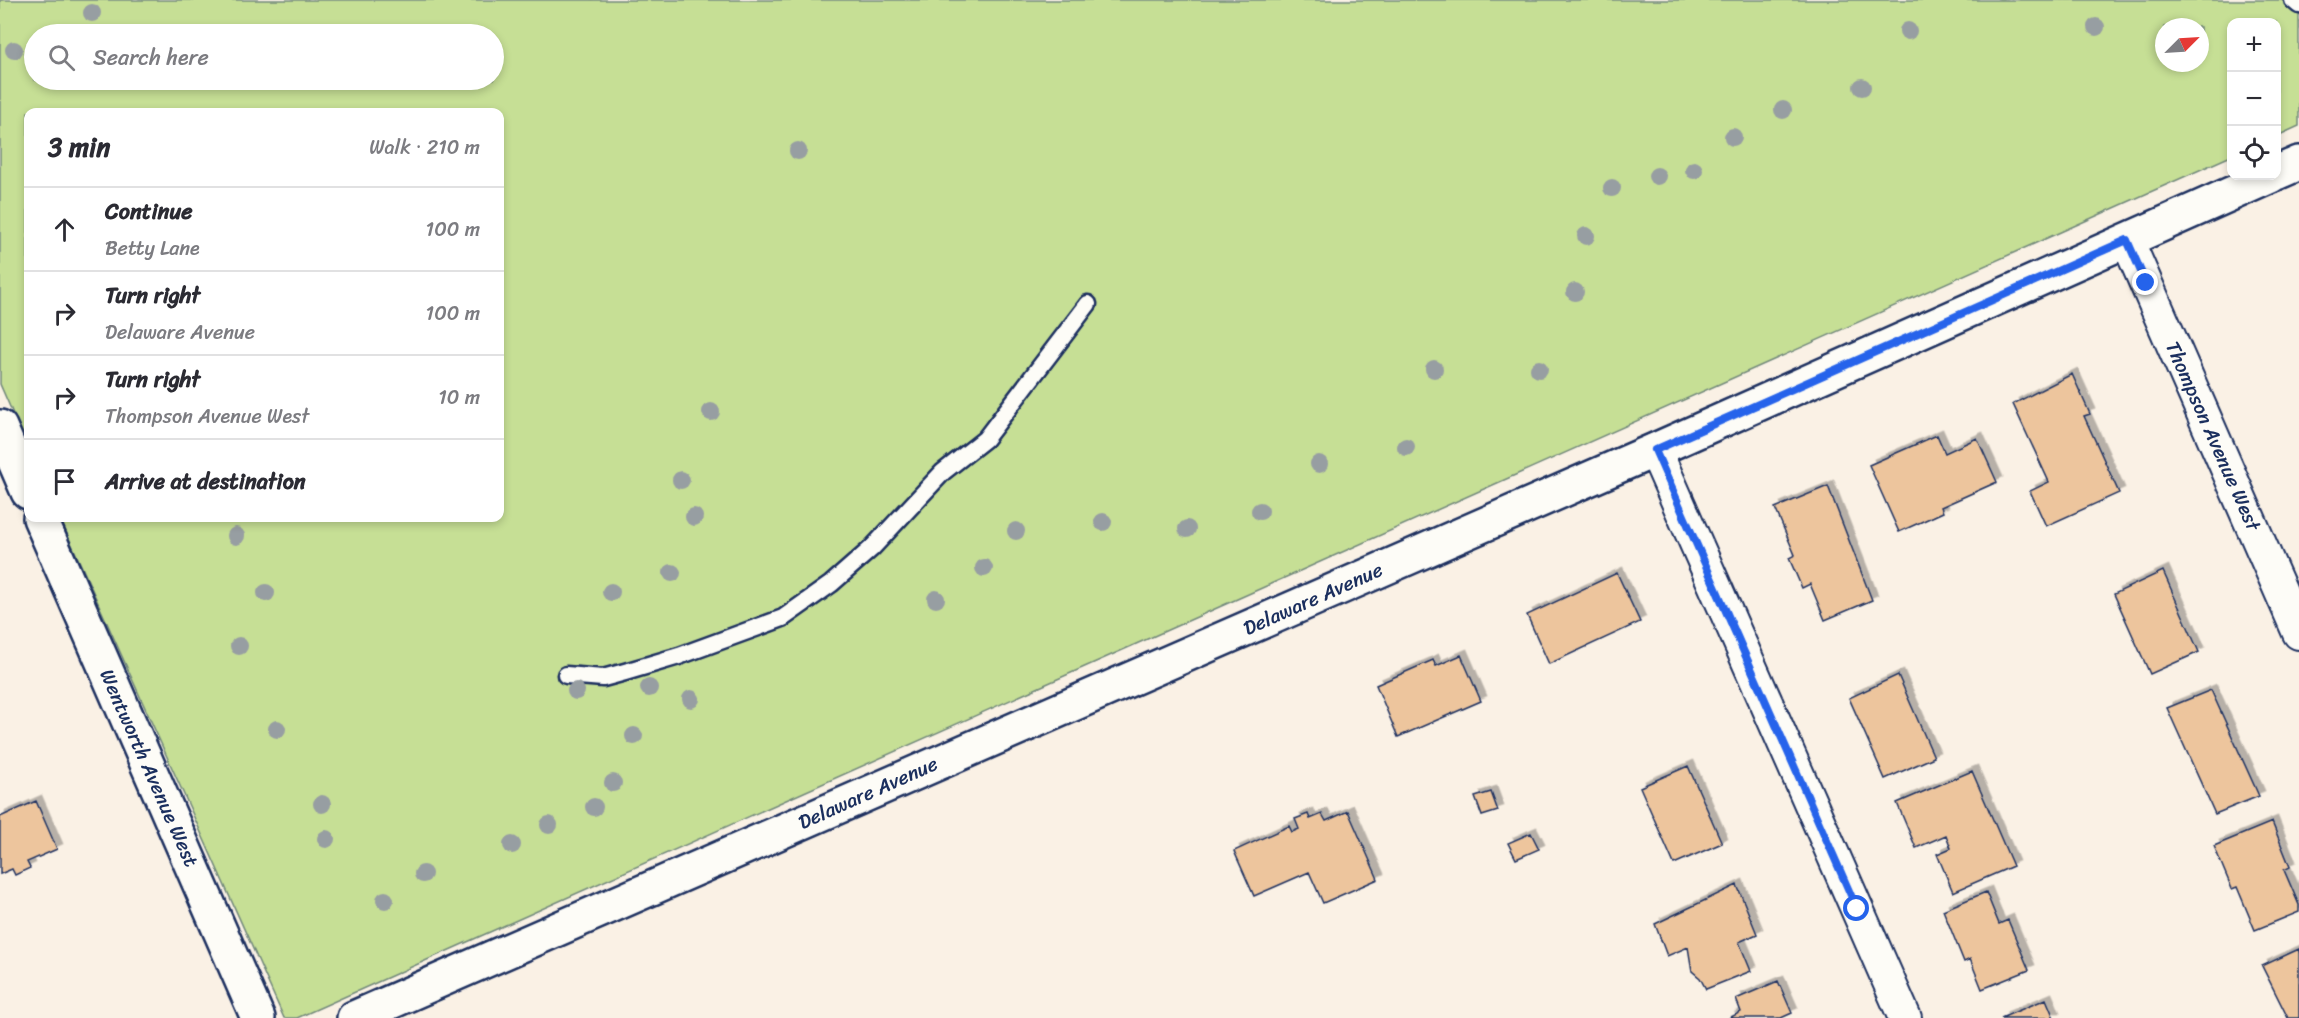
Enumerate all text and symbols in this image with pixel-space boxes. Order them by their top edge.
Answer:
north arrow [2155,18,2209,72]
map controls [2227,18,2281,180]
button: + [2227,18,2281,72]
search box [24,24,504,90]
text: Search here [93,38,209,77]
icon: search [45,41,78,74]
button: − [2227,72,2281,126]
text: 3 min [48,124,110,170]
button: locate [2227,126,2281,180]
text: Walk · 210 m [369,130,480,165]
text: Continue [105,192,193,231]
text: 100 m [426,212,480,247]
icon: ahead [48,213,81,246]
text: Betty Lane [105,231,200,266]
route end [2132,269,2158,295]
text: Turn right [105,276,200,315]
text: 100 m [426,296,480,331]
icon: right [48,297,81,330]
text: Delaware Avenue [105,315,255,350]
street label: Thompson Avenue West [2155,336,2271,537]
text: Turn right [105,360,200,399]
text: 10 m [438,380,480,415]
icon: right [48,381,81,414]
text: Thompson Avenue West [105,399,309,434]
text: Arrive at destination [105,462,306,501]
icon: arrive [48,465,81,498]
street label: Delaware Avenue [1237,553,1389,645]
street label: Wentworth Avenue West [90,663,209,873]
street label: Delaware Avenue [792,747,944,839]
route start [1843,895,1869,921]

